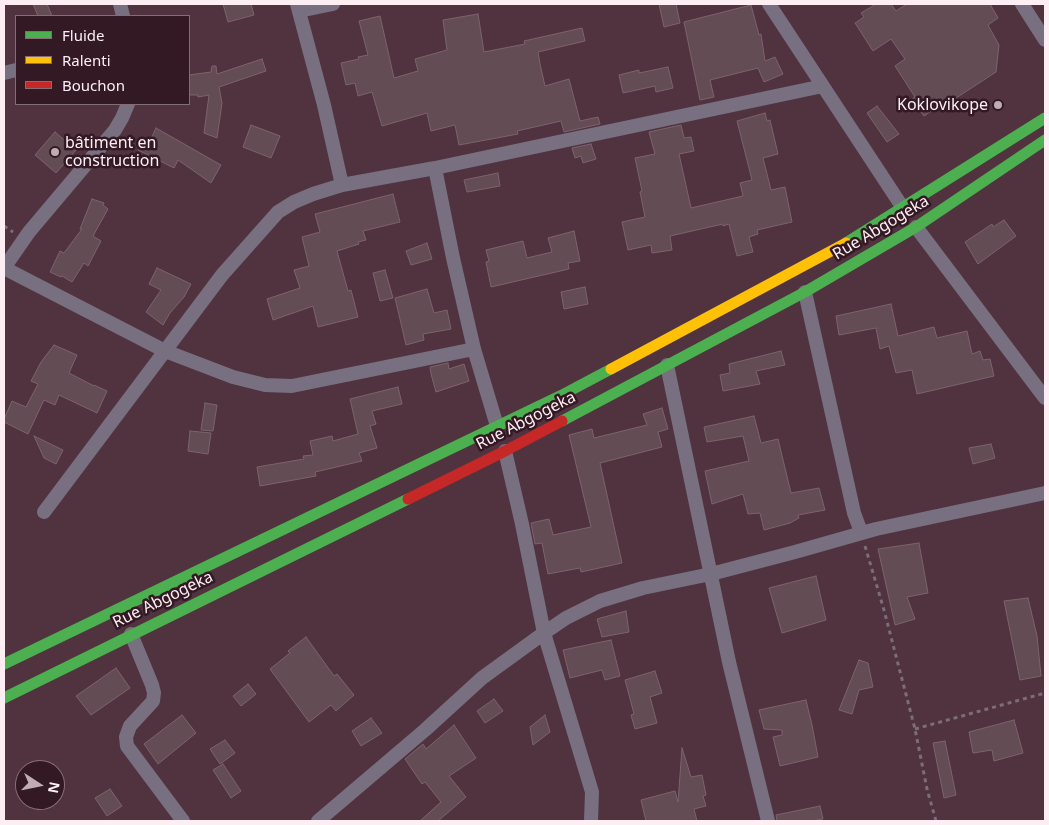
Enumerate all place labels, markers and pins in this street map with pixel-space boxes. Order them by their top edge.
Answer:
place label: Koklovikope [897,95,988,115]
marker: Koklovikope [992,99,1004,111]
place label: bâtiment en construction [65,133,159,171]
marker: bâtiment en construction [49,146,61,158]

